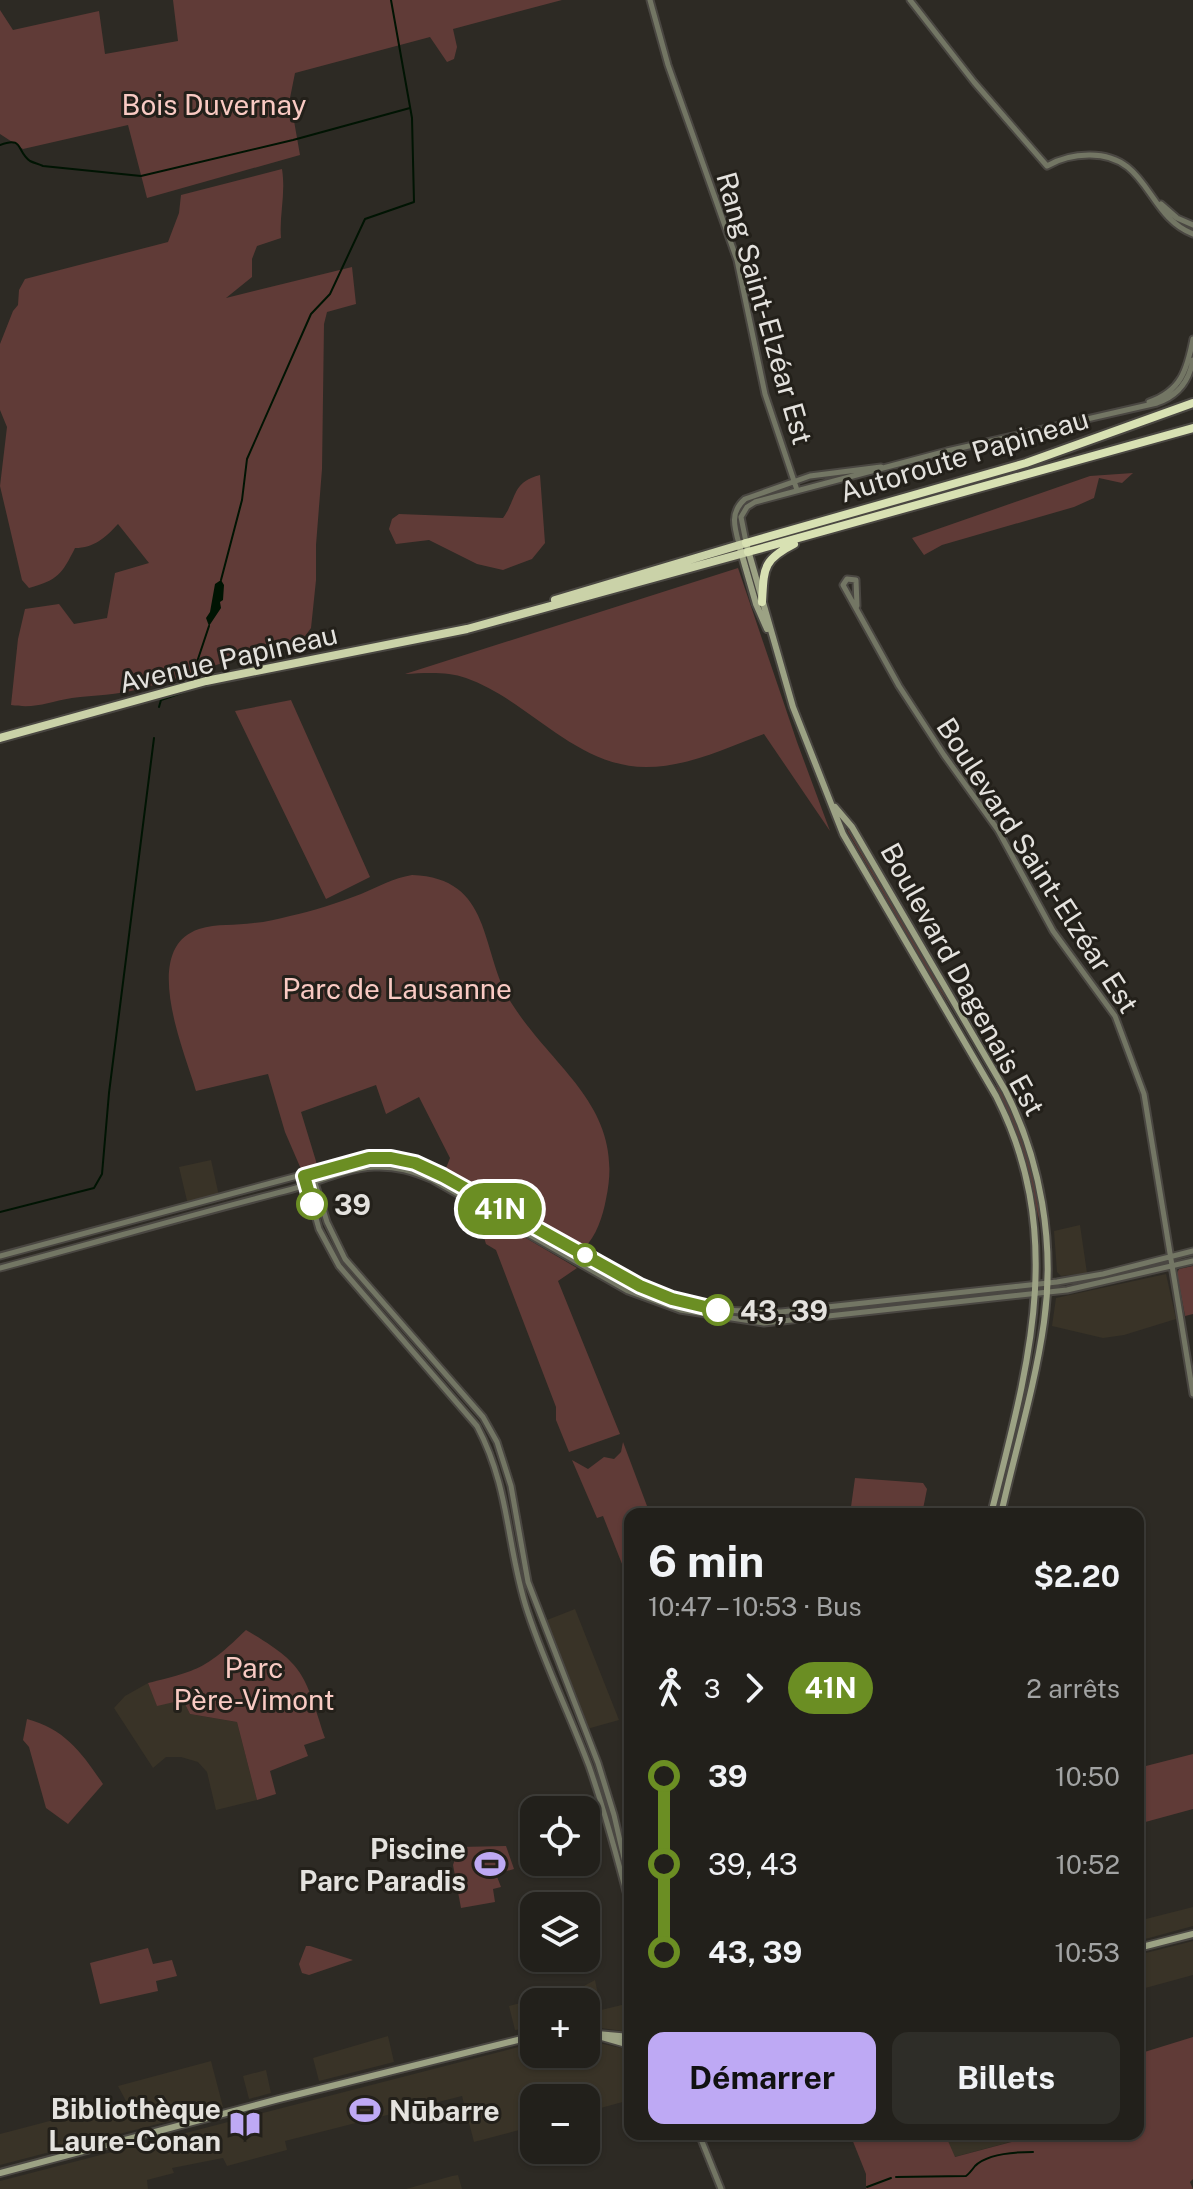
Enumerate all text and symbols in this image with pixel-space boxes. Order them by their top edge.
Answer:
park label: Bois Duvernay [122,88,306,121]
street label: Rang Saint-Elzéar Est [710,168,820,448]
street label: Autoroute Papineau [836,401,1092,509]
street label: Avenue Papineau [116,617,340,699]
street label: Boulevard Saint-Elzéar Est [930,711,1146,1019]
street label: Boulevard Dagenais Est [874,837,1052,1121]
park label: Parc de Lausanne [282,972,512,1005]
line badge: 41N [454,1183,546,1235]
place label: 39 [334,1188,371,1221]
marker: 39 [297,1189,327,1219]
text: 41N [474,1192,526,1225]
unlabelled marker [574,1244,596,1266]
place label: 43, 39 [740,1294,828,1327]
marker: 43, 39 [703,1295,733,1325]
text: 6 min [648,1535,764,1587]
text: $2.20 [1033,1558,1120,1594]
text: 10:47 – 10:53 · Bus [648,1591,862,1622]
park label: Parc Père-Vimont [173,1651,335,1716]
icon: walk [648,1666,692,1710]
icon: forward [732,1666,776,1710]
text: 41N [804,1671,857,1704]
text: 3 [704,1673,720,1704]
text: 2 arrêts [1026,1673,1120,1704]
text: 39 [708,1758,748,1794]
text: 10:50 [1055,1761,1120,1792]
map controls [520,1796,600,2164]
button: locate [520,1796,600,1876]
place label: Piscine Parc Paradis [299,1832,466,1897]
text: 39, 43 [708,1846,798,1882]
sports icon: Piscine Parc Paradis [473,1847,507,1881]
text: 10:52 [1055,1849,1120,1880]
button: layers [520,1892,600,1972]
text: 43, 39 [708,1934,802,1970]
text: 10:53 [1055,1937,1120,1968]
button: + [520,1988,600,2068]
button: Démarrer [648,2032,876,2124]
button: Billets [892,2032,1120,2124]
button: − [520,2084,600,2164]
place label: Bibliothèque Laure-Conan [48,2092,221,2157]
sports icon: Nūbarre [348,2093,382,2127]
place label: Nūbarre [389,2094,500,2127]
library icon: Bibliothèque Laure-Conan [228,2107,262,2141]

